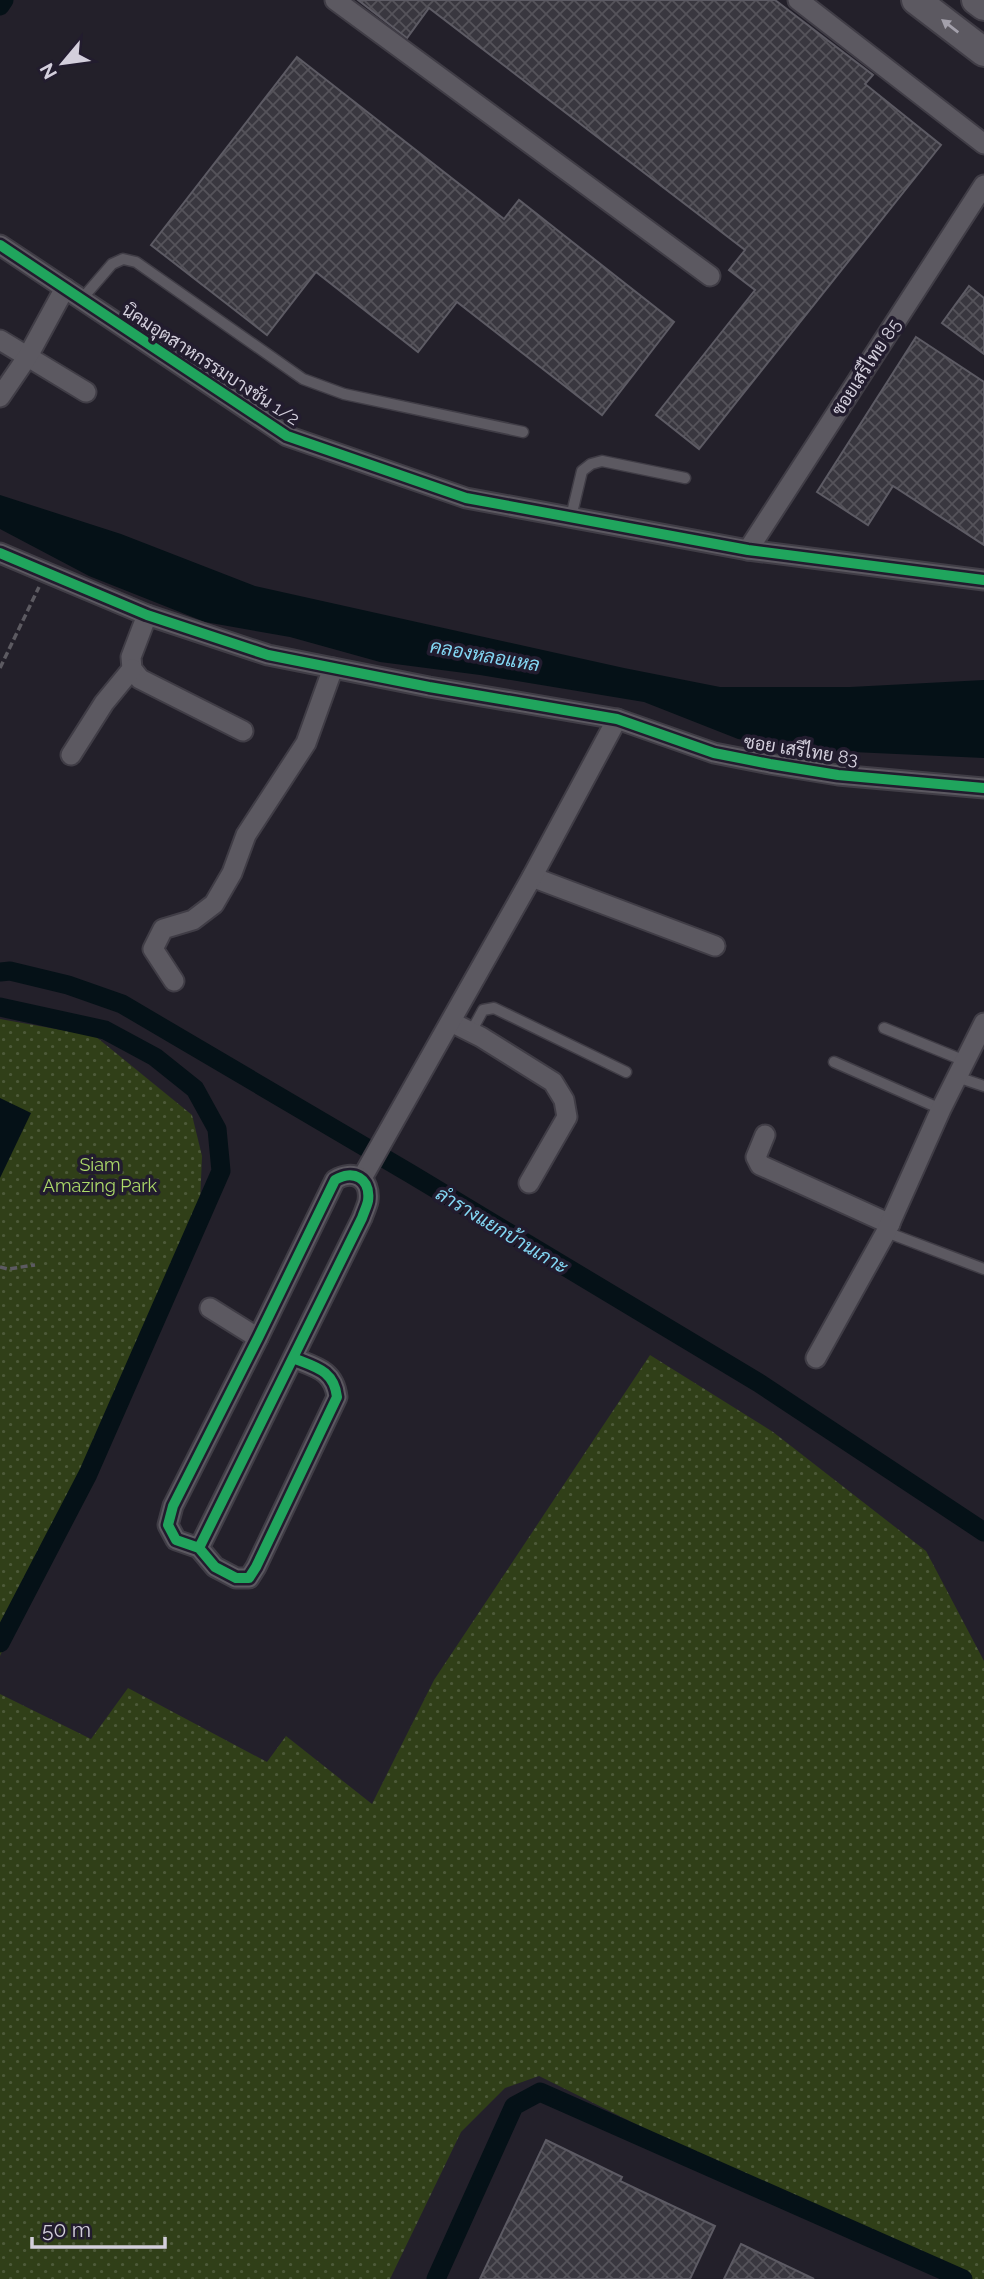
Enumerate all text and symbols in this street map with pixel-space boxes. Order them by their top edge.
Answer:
one-way arrow [941,20,959,34]
north arrow [28,28,98,98]
text: N [35,60,61,83]
street label: นิคมอุตสาหกรรมบางชัน 1/2 [117,299,304,431]
street label: ซอยเสรีไทย 85 [825,314,905,419]
water label: คลองหลอแหล [429,635,541,675]
street label: ซอย เสรีไทย 83 [742,729,860,769]
park label: Siam Amazing Park [43,1154,158,1196]
water label: ลำรางแยกบ้านเกาะ [432,1182,573,1278]
scale bar [32,2206,164,2250]
text: 50 m [42,2217,91,2242]

